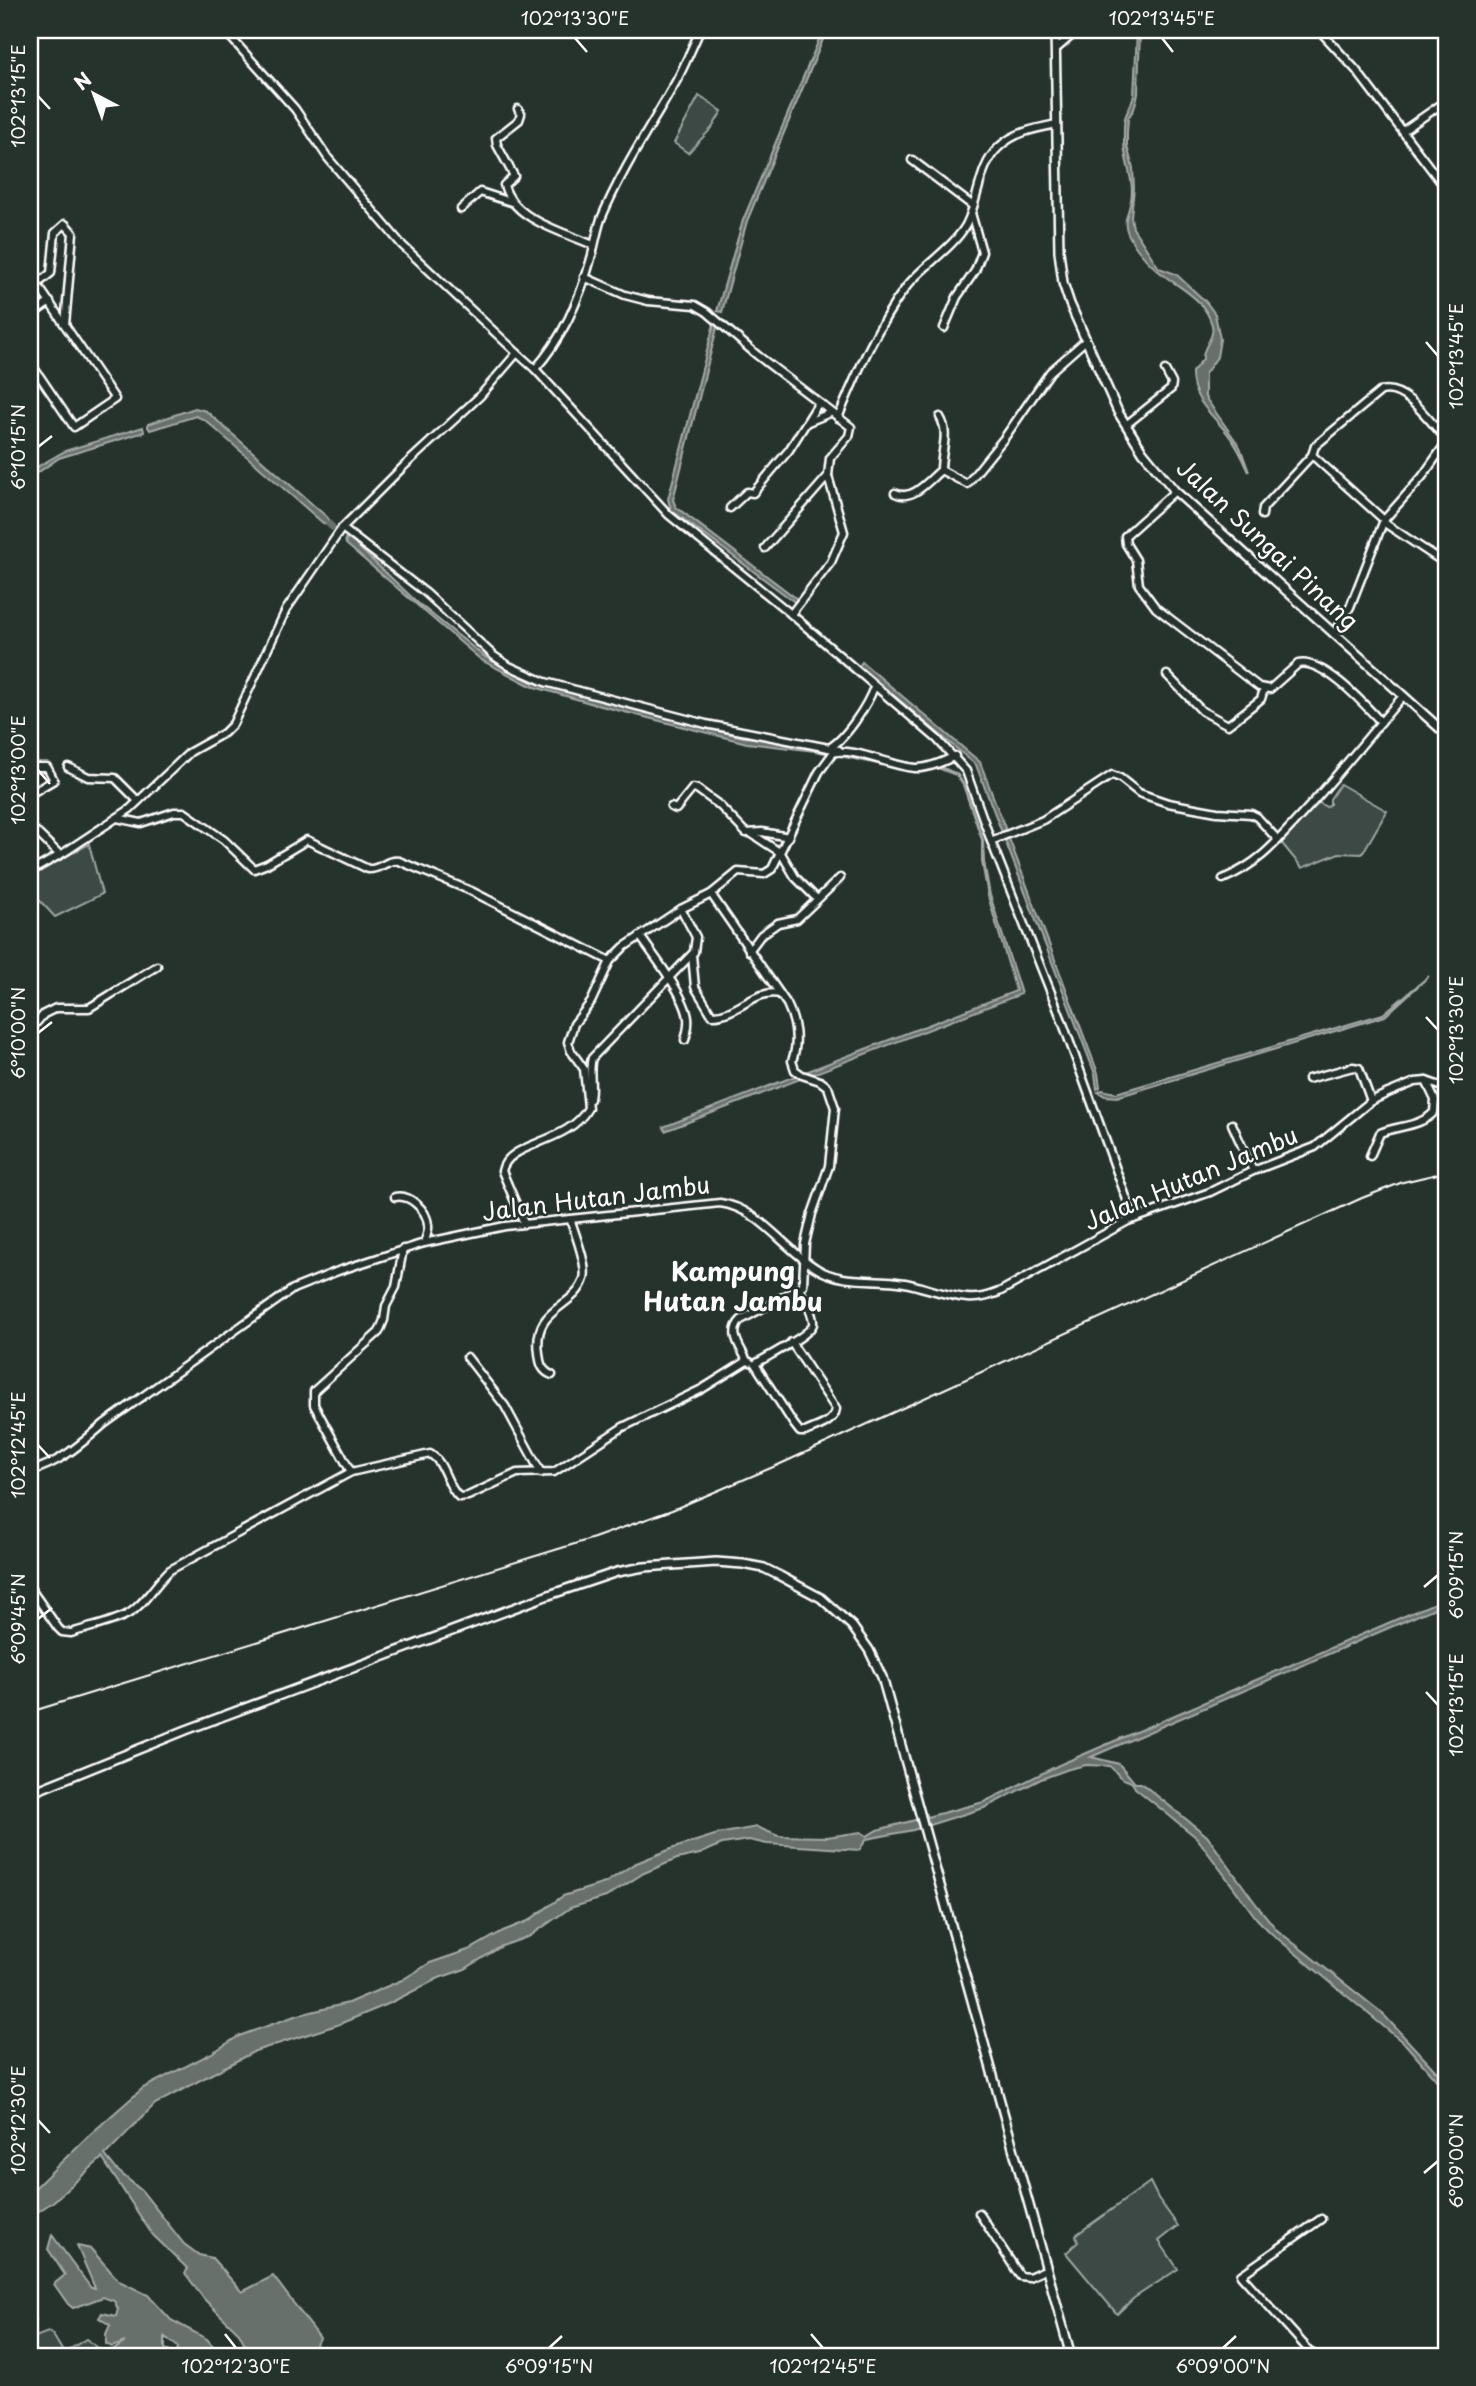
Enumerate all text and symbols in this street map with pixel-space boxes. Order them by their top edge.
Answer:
text: 102°13'30"E [521,4,629,31]
text: 102°13'45"E [1109,4,1215,31]
text: 102°13'15"E [4,44,31,148]
north arrow [60,60,130,130]
text: N [67,65,97,96]
text: 102°13'45"E [1442,303,1469,409]
text: 6°10'15"N [4,404,31,490]
street label: Jalan Sungai Pinang [1169,449,1367,638]
text: 102°13'00"E [4,715,31,825]
text: 102°13'30"E [1442,976,1469,1084]
text: 6°10'00"N [4,987,31,1079]
street label: Jalan Hutan Jambu [1078,1116,1303,1238]
street label: Jalan Hutan Jambu [480,1165,712,1229]
district label: Kampung Hutan Jambu [643,1251,823,1320]
text: 102°12'45"E [4,1391,31,1499]
text: 6°09'15"N [1442,1531,1469,1619]
text: 6°09'45"N [4,1573,31,1665]
text: 102°13'15"E [1442,1653,1469,1757]
text: 102°12'30"E [4,2065,31,2175]
text: 6°09'00"N [1442,2114,1469,2208]
text: 102°12'30"E [181,2352,291,2379]
text: 6°09'15"N [505,2352,593,2379]
text: 102°12'45"E [769,2352,877,2379]
text: 6°09'00"N [1176,2352,1270,2379]

